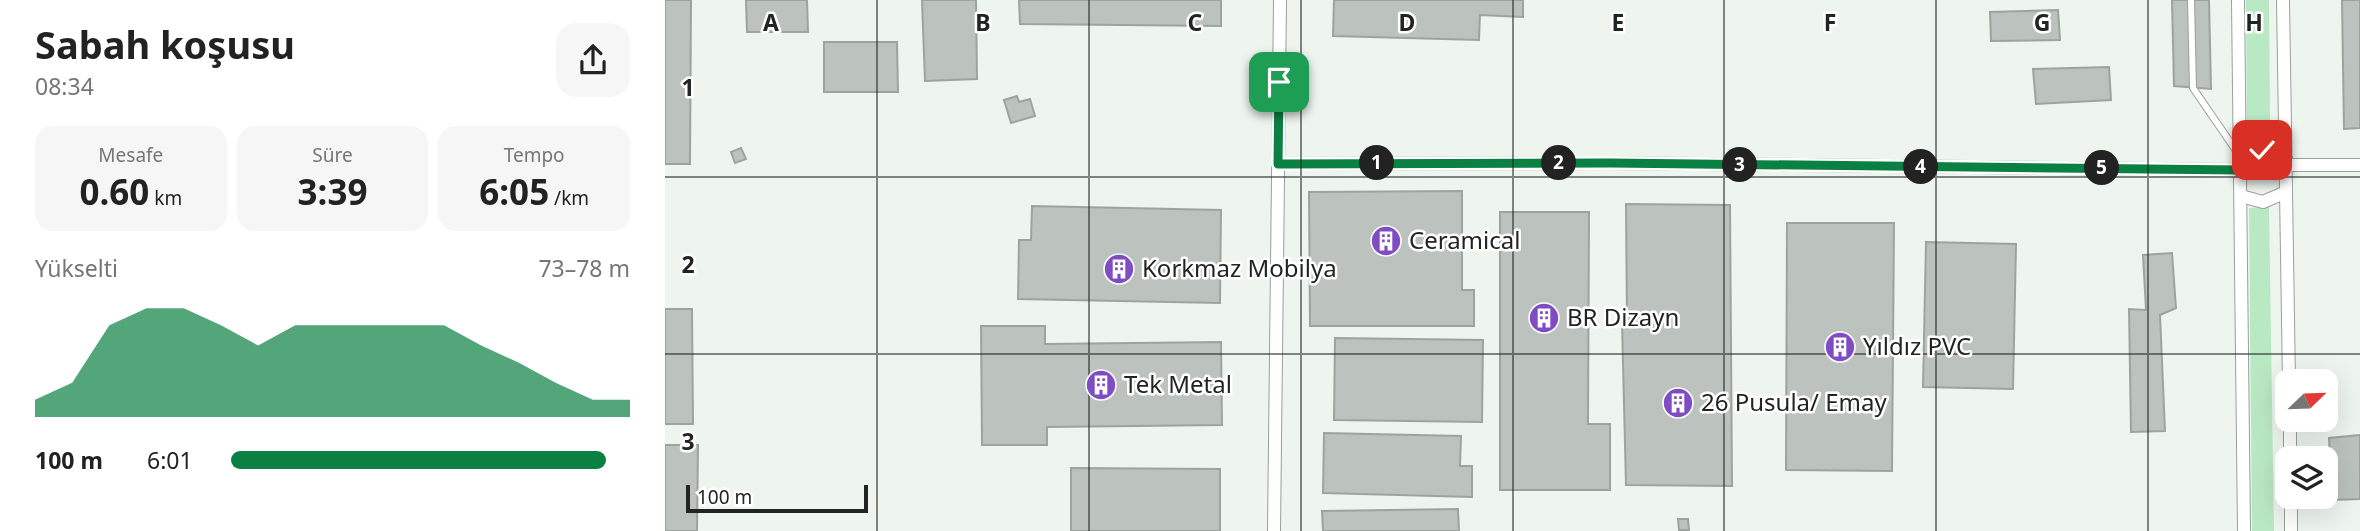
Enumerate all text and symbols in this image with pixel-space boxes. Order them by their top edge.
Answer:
text: A [763,6,779,38]
text: B [975,6,991,38]
text: C [1188,6,1203,38]
text: D [1399,6,1415,38]
text: E [1612,6,1624,38]
text: F [1824,6,1836,38]
text: G [2034,6,2050,38]
text: H [2245,6,2263,38]
text: Sabah koşusu [35,18,295,70]
button: share [556,23,630,97]
pin [1249,52,1309,112]
icon: arrive [1260,63,1298,101]
text: 08:34 [35,70,94,102]
text: 1 [681,71,695,103]
pin [2232,120,2292,180]
icon: check [2243,131,2281,169]
text: Mesafe [98,142,163,168]
text: Süre [312,142,353,168]
text: Tempo [504,142,565,168]
pin: 1 [1359,146,1395,180]
pin: 2 [1541,146,1577,180]
pin: 3 [1723,148,1757,182]
text: 1 [1371,149,1382,175]
text: 2 [1553,149,1564,175]
pin: 4 [1903,150,1939,184]
pin: 5 [2085,150,2119,186]
text: 3 [1734,151,1745,177]
text: 4 [1915,153,1926,179]
text: 5 [2096,154,2107,180]
text: 0.60 [79,168,149,215]
text: 3:39 [298,168,367,215]
text: 6:05 [479,168,549,215]
text: km [149,185,182,211]
text: /km [549,185,589,211]
place label: Ceramical [1409,223,1520,256]
building icon: Ceramical [1369,224,1403,258]
text: 2 [681,248,695,280]
place label: Korkmaz Mobilya [1142,251,1337,284]
text: Yükselti [35,252,118,284]
text: 73–78 m [538,252,630,284]
building icon: Korkmaz Mobilya [1102,252,1136,286]
place label: BR Dizayn [1567,300,1679,333]
building icon: BR Dizayn [1527,301,1561,335]
place label: Yıldız PVC [1863,329,1971,362]
building icon: Yıldız PVC [1823,330,1857,364]
place label: Tek Metal [1124,367,1232,400]
building icon: Tek Metal [1084,368,1118,402]
north arrow [2275,369,2338,432]
map controls [2275,369,2338,509]
place label: 26 Pusula/ Emay [1701,385,1887,418]
building icon: 26 Pusula/ Emay [1661,386,1695,420]
text: 3 [681,425,695,457]
text: 100 m [35,444,103,476]
text: 6:01 [147,444,193,476]
button: layers [2275,446,2338,509]
scale bar [686,482,868,514]
text: 100 m [697,484,752,510]

